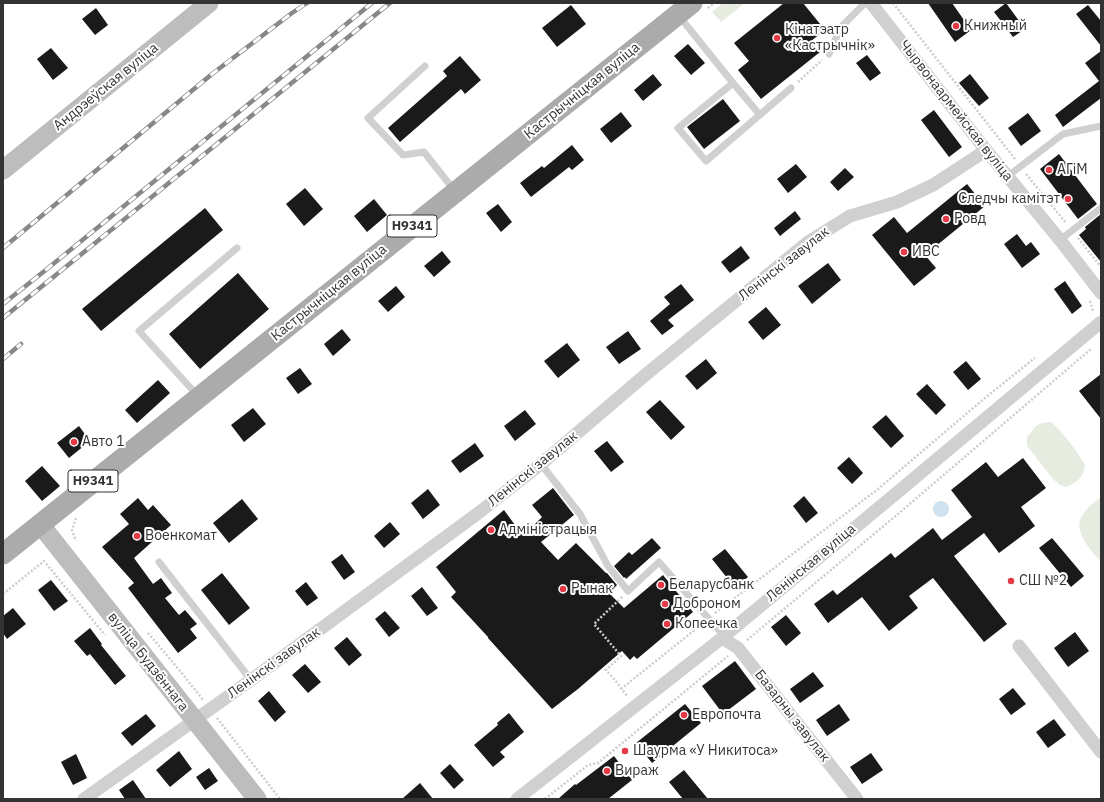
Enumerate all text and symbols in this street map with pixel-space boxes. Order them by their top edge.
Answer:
place label: Книжный [964,18,1027,34]
marker: Книжный [951,21,961,31]
place label: Кінатэатр «Кастрычнік» [785,22,875,54]
marker: Кінатэатр «Кастрычнік» [772,33,782,43]
street label: Чырвонаармейская вуліца [896,37,1016,185]
street label: Кастрычніцкая вуліца [521,39,643,143]
street label: Андрэеўская вуліца [50,40,162,134]
place label: АГіМ [1057,162,1088,178]
marker: АГіМ [1044,165,1054,175]
place label: Следчы камітэт [958,191,1060,207]
marker: Следчы камітэт [1063,194,1073,204]
place label: Ровд [954,211,986,227]
marker: Ровд [941,214,951,224]
road number: Н9341 [387,215,437,237]
street label: Ленінскі завулак [735,223,833,305]
street label: Кастрычніцкая вуліца [268,241,390,345]
place label: ИВС [912,244,940,260]
marker: ИВС [899,247,909,257]
street label: Ленінскі завулак [485,428,581,510]
place label: Авто 1 [82,434,125,450]
marker: Авто 1 [69,437,79,447]
road number: Н9341 [68,470,118,492]
street label: Ленінская вуліца [763,521,859,605]
place label: Адміністрацыя [499,522,597,538]
marker: Адміністрацыя [486,525,496,535]
place label: Военкомат [145,528,217,544]
marker: Военкомат [132,531,142,541]
place label: СШ №2 [1019,573,1067,589]
marker: СШ №2 [1006,576,1016,586]
place label: Беларусбанк [669,577,754,593]
marker: Беларусбанк [656,580,666,590]
place label: Рынак [571,581,613,597]
marker: Рынак [558,584,568,594]
place label: Доброном [673,596,741,612]
marker: Доброном [660,599,670,609]
street label: вуліца Будзённага [104,609,192,715]
place label: Копеечка [675,616,738,632]
marker: Копеечка [662,619,672,629]
street label: Ленінскі завулак [224,624,324,702]
street label: Базарны завулак [751,666,833,766]
place label: Европочта [692,707,761,723]
marker: Европочта [679,710,689,720]
place label: Шаурма «У Никитоса» [633,743,778,759]
marker: Шаурма «У Никитоса» [620,746,630,756]
place label: Вираж [615,763,659,779]
marker: Вираж [602,766,612,776]

